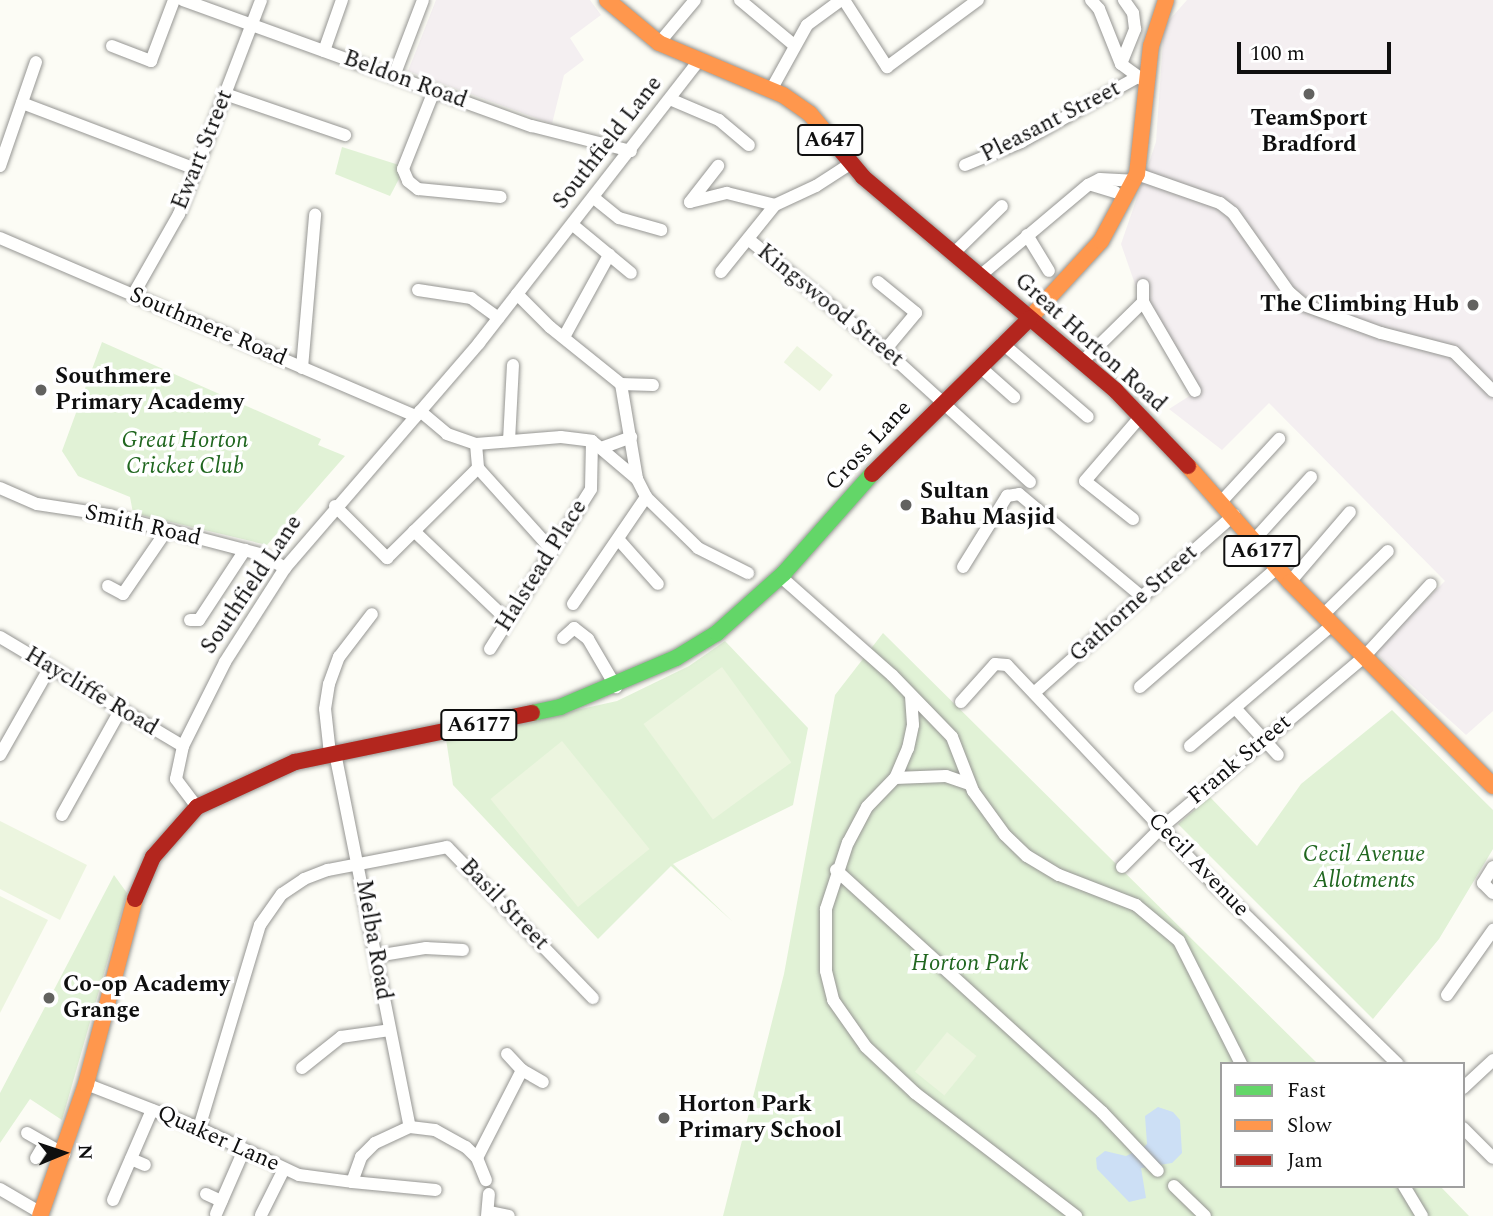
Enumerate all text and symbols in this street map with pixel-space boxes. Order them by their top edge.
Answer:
scale bar [1241,28,1395,72]
text: 100 m [1250,38,1305,70]
street label: Beldon Road [339,45,471,115]
street label: Southfield Lane [547,71,669,215]
street label: Pleasant Street [977,75,1125,169]
street label: Ewart Street [166,86,240,214]
marker: TeamSport Bradford [1301,86,1317,102]
place label: TeamSport Bradford [1250,105,1368,159]
road number: A647 [797,122,863,158]
street label: Kingswood Street [751,239,909,373]
street label: Great Horton Road [1008,268,1172,418]
street label: Southmere Road [125,281,291,373]
place label: The Climbing Hub [1260,291,1459,319]
marker: The Climbing Hub [1465,297,1481,313]
place label: Southmere Primary Academy [55,363,244,417]
marker: Southmere Primary Academy [33,382,49,398]
street label: Cross Lane [820,395,918,497]
park label: Great Horton Cricket Club [122,427,248,481]
place label: Sultan Bahu Masjid [920,478,1055,532]
street label: Halstead Place [490,495,594,637]
marker: Sultan Bahu Masjid [898,497,914,513]
street label: Smith Road [82,499,204,553]
street label: Southfield Lane [195,510,309,660]
road number: A6177 [1222,534,1302,568]
street label: Gathorne Street [1064,539,1204,669]
street label: Haycliffe Road [20,641,162,743]
road number: A6177 [439,708,519,742]
street label: Frank Street [1183,709,1297,811]
street label: Cecil Avenue [1141,807,1255,923]
park label: Cecil Avenue Allotments [1303,841,1425,895]
street label: Basil Street [454,854,554,956]
street label: Melba Road [349,878,397,1002]
park label: Horton Park [911,950,1029,978]
place label: Co-op Academy Grange [63,971,230,1025]
marker: Co-op Academy Grange [41,990,57,1006]
legend [1220,1062,1465,1188]
text: Fast [1287,1075,1326,1107]
place label: Horton Park Primary School [678,1091,842,1145]
street label: Quaker Lane [152,1100,284,1178]
marker: Horton Park Primary School [656,1110,672,1126]
text: Slow [1287,1110,1331,1142]
north arrow [28,1118,98,1188]
text: N [70,1144,99,1161]
text: Jam [1287,1145,1323,1177]

